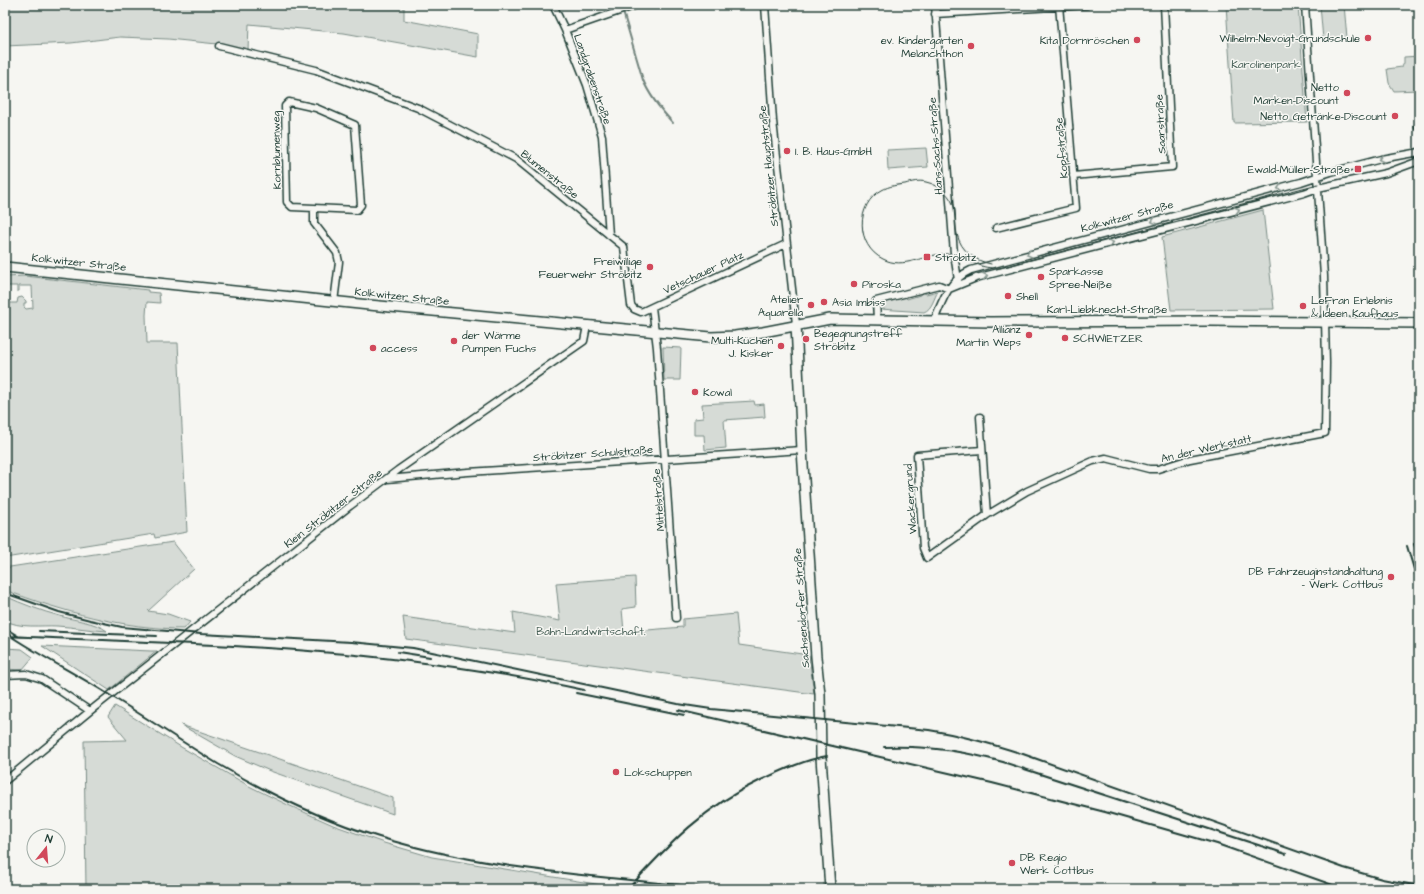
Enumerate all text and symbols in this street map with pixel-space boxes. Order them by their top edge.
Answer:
place label: Wilhelm-Nevoigt-Grundschule [1220,31,1360,47]
street label: Landgrabenstraße [569,32,615,127]
place label: ev. Kindergarten Melanchthon [881,33,964,61]
place label: Kita Dornröschen [1040,33,1129,48]
marker: Wilhelm-Nevoigt-Grundschule [1363,33,1373,43]
marker: Kita Dornröschen [1132,35,1142,45]
marker: ev. Kindergarten Melanchthon [966,41,976,51]
park label: Karolinenpark [1231,57,1301,72]
place label: Netto Marken-Discount [1254,80,1340,108]
marker: Netto Marken-Discount [1342,88,1352,98]
street label: Saarstraße [1151,94,1170,154]
street label: Hans-Sachs-Straße [925,97,946,195]
street label: Ströbitzer Hauptstraße [755,105,782,227]
place label: Netto Getränke-Discount [1260,109,1388,124]
street label: Kornblumenweg [268,110,286,189]
marker: Netto Getränke-Discount [1390,111,1400,121]
street label: Kopfstraße [1051,117,1072,179]
place label: I. B. Haus-GmbH [795,144,873,159]
street label: Blumenstraße [518,146,582,202]
marker: I. B. Haus-GmbH [782,146,792,156]
one-way arrow [1378,155,1384,163]
place label: Ewald-Müller-Straße [1248,162,1350,177]
marker: Ewald-Müller-Straße [1353,164,1363,174]
one-way arrow [1277,183,1283,191]
street label: Kolkwitzer Straße [1079,197,1175,236]
one-way arrow [1234,207,1240,215]
one-way arrow [1151,216,1158,225]
one-way arrow [1107,239,1114,248]
street label: Vetschauer Platz [661,247,746,298]
one-way arrow [1026,249,1033,258]
street label: Kolkwitzer Straße [31,250,127,275]
place label: Ströbitz [935,250,977,265]
marker: Ströbitz [922,252,932,262]
place label: Freiwillige Feuerwehr Ströbitz [539,254,643,282]
marker: Freiwillige Feuerwehr Ströbitz [645,262,655,272]
place label: Sparkasse Spree-Neiße [1049,264,1112,292]
marker: Sparkasse Spree-Neiße [1036,272,1046,282]
one-way arrow [982,273,989,281]
place label: Piroska [862,277,901,292]
marker: Piroska [849,279,859,289]
street label: Kolkwitzer Straße [354,284,450,309]
place label: Shell [1016,289,1038,304]
marker: Shell [1003,291,1013,301]
place label: Atelier Aquarella [758,292,803,320]
place label: LeFran Erlebnis & Ideen Kaufhaus [1311,293,1399,321]
place label: Asia Imbiss [832,295,886,310]
marker: Asia Imbiss [819,297,829,307]
marker: Atelier Aquarella [806,300,816,310]
marker: LeFran Erlebnis & Ideen Kaufhaus [1298,301,1308,311]
street label: Karl-Liebknecht-Straße [1047,302,1167,317]
place label: Allianz Martin Weps [956,322,1022,350]
place label: Begegnungstreff Ströbitz [814,326,903,354]
place label: der Wärme Pumpen Fuchs [462,328,537,356]
marker: Allianz Martin Weps [1024,330,1034,340]
place label: SCHWIETZER [1073,331,1143,346]
place label: Multi-Küchen J. Kisker [711,333,774,361]
marker: SCHWIETZER [1060,333,1070,343]
marker: Begegnungstreff Ströbitz [801,334,811,344]
marker: der Wärme Pumpen Fuchs [449,336,459,346]
place label: access [381,341,418,356]
marker: Multi-Küchen J. Kisker [776,341,786,351]
marker: access [368,343,378,353]
place label: Kowal [703,385,732,400]
marker: Kowal [690,387,700,397]
street label: An der Werkstatt [1159,431,1253,466]
street label: Ströbitzer Schulstraße [533,442,654,465]
street label: Wackergrund [901,463,921,534]
street label: Klein Ströbitzer Straße [281,465,386,551]
street label: Mittelstraße [649,468,668,532]
street label: Sachsendorfer Straße [790,548,813,668]
place label: DB Fahrzeuginstandhaltung - Werk Cottbus [1248,564,1383,592]
marker: DB Fahrzeuginstandhaltung - Werk Cottbus [1386,572,1396,582]
park label: Bahn-Landwirtschaft. [536,624,646,639]
place label: Lokschuppen [624,765,692,780]
marker: Lokschuppen [611,767,621,777]
north arrow [26,828,66,868]
text: N [43,831,54,847]
place label: DB Regio Werk Cottbus [1020,850,1094,878]
marker: DB Regio Werk Cottbus [1007,858,1017,868]

